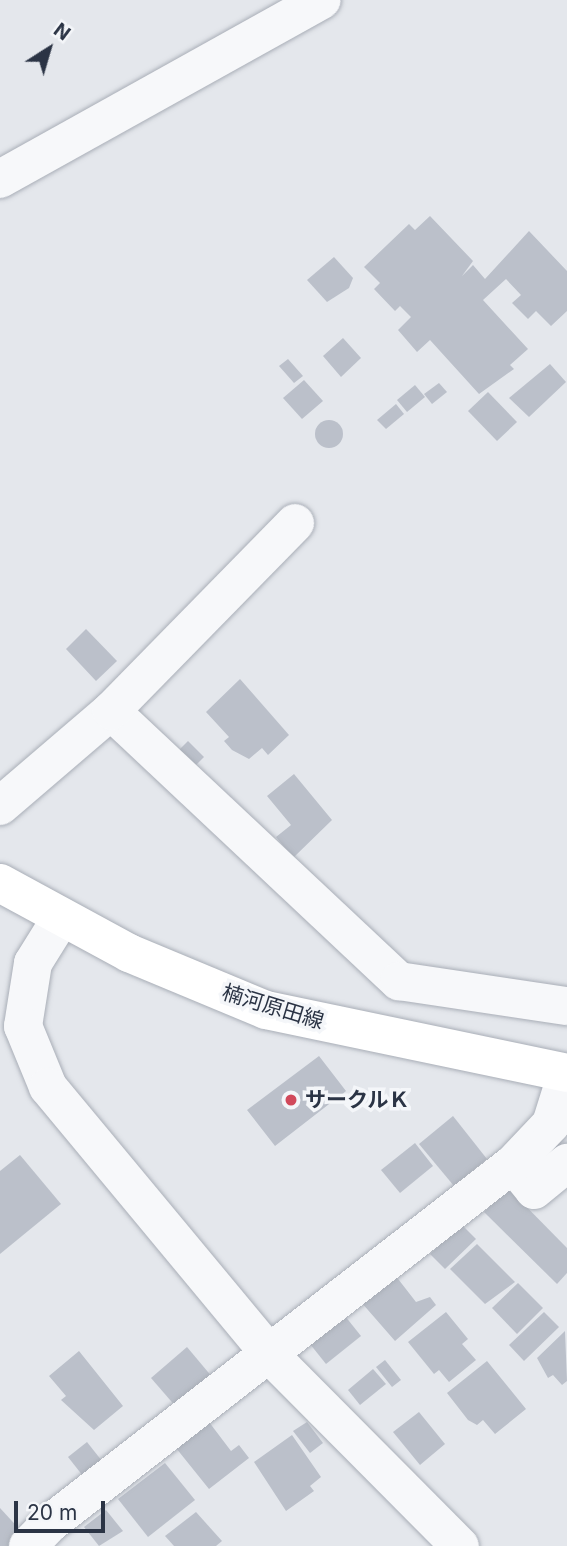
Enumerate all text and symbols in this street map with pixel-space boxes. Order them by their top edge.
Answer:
north arrow [14,14,84,84]
text: N [49,18,75,45]
street label: 楠河原田線 [219,980,327,1034]
place label: サークルＫ [305,1087,410,1113]
marker: サークルＫ [283,1092,299,1108]
scale bar [18,1486,108,1530]
text: 20 m [27,1500,77,1525]

